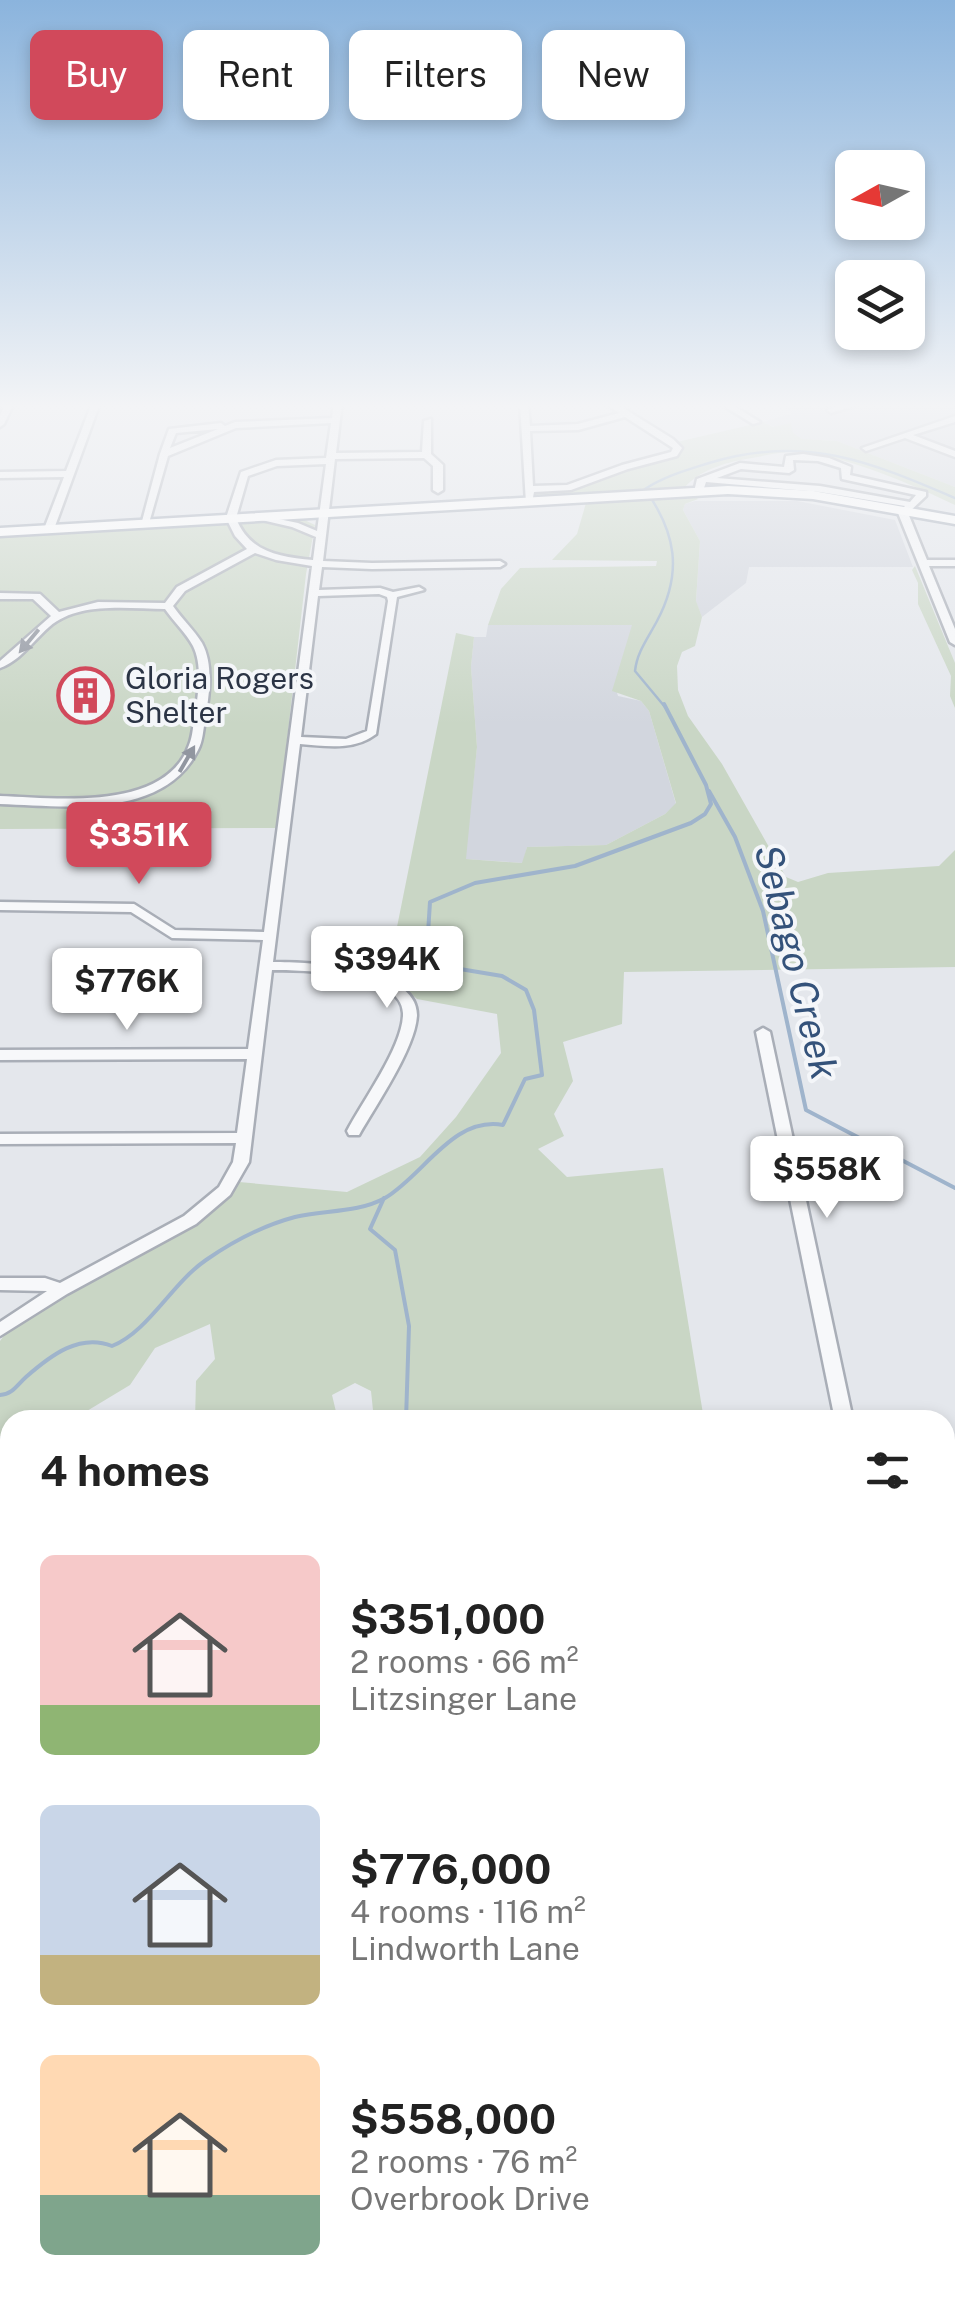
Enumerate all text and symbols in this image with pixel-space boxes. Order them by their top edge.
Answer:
chip: Buy [30,30,163,120]
chip: Rent [183,30,329,120]
chip: Filters [349,30,522,120]
chip: New [542,30,685,120]
north arrow [835,150,925,240]
map controls [835,150,925,350]
button: layers [835,260,925,350]
one-way arrow [19,629,40,654]
place label: Gloria Rogers Shelter [125,660,314,730]
building icon: Gloria Rogers Shelter [56,666,116,726]
one-way arrow [178,744,195,773]
pin: $351K [69,802,209,887]
text: $351K [88,816,190,853]
water label: Sebago Creek [746,840,847,1084]
pin: $394K [317,926,457,1011]
text: $394K [333,940,441,977]
pin: $776K [57,948,197,1033]
text: $776K [74,962,180,999]
pin: $558K [757,1136,897,1221]
text: $558K [772,1150,882,1187]
icon: filters [860,1443,915,1498]
text: 4 homes [40,1446,210,1495]
text: $351,000 [350,1594,545,1643]
icon: home [120,1595,240,1715]
text: 2 rooms · 66 m² [350,1643,578,1680]
text: Litzsinger Lane [350,1680,577,1717]
text: $776,000 [350,1844,551,1893]
icon: home [120,1845,240,1965]
text: 4 rooms · 116 m² [350,1893,586,1930]
text: Lindworth Lane [350,1930,580,1967]
text: $558,000 [350,2094,556,2143]
icon: home [120,2095,240,2215]
text: 2 rooms · 76 m² [350,2143,577,2180]
text: Overbrook Drive [350,2180,590,2217]

